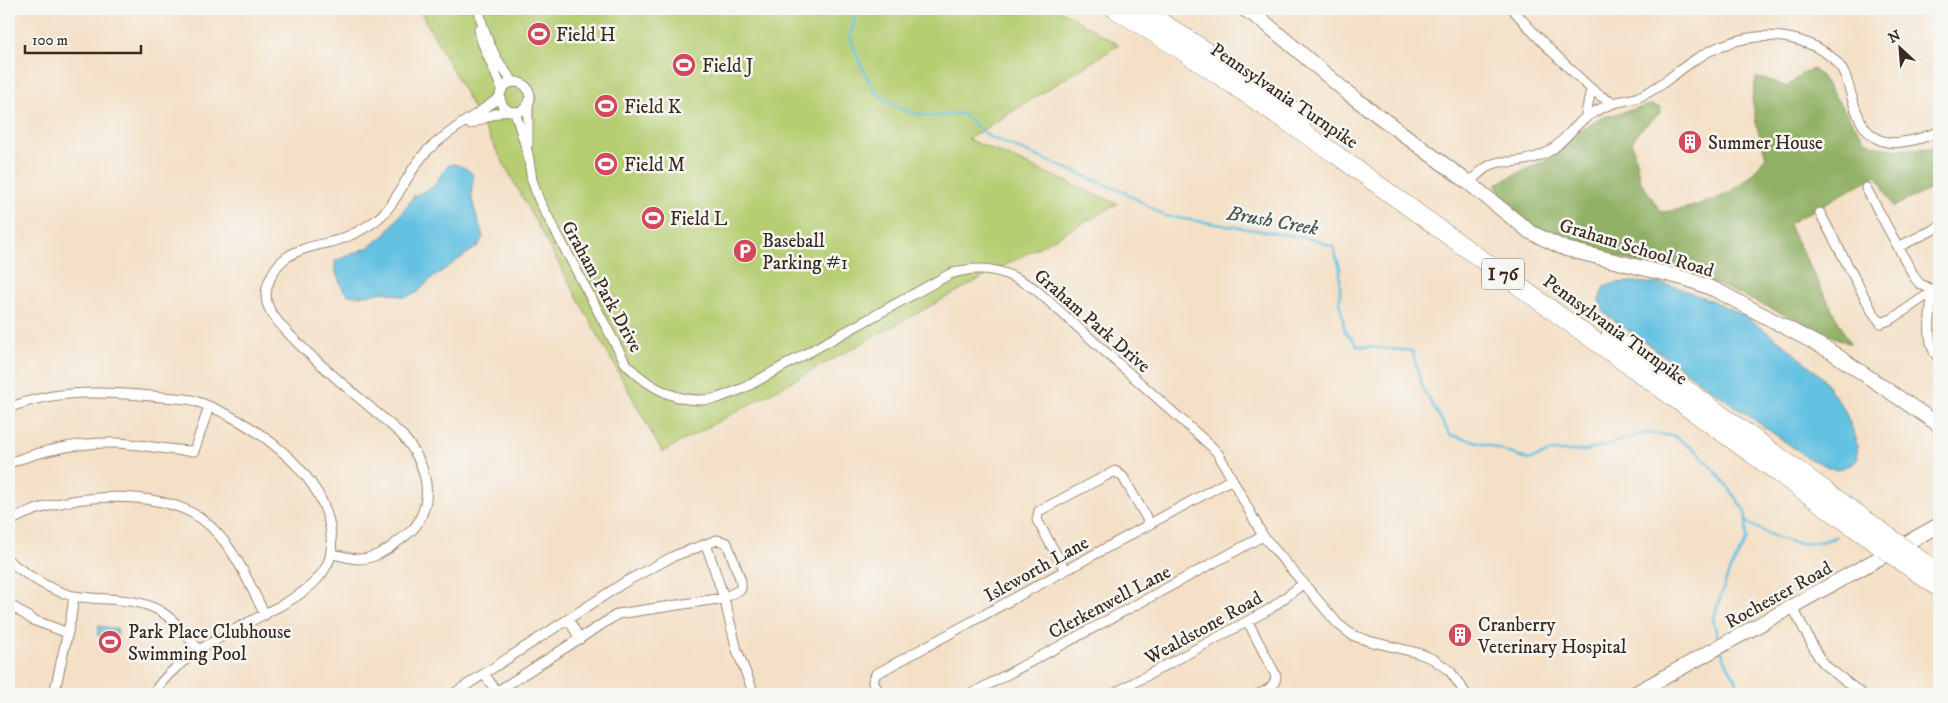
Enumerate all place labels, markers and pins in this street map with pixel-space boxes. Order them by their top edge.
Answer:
sports icon: Field H [526,21,552,47]
place label: Field H [556,24,616,47]
sports icon: Field J [671,52,697,78]
place label: Field J [702,55,754,78]
sports icon: Field K [593,93,619,119]
place label: Field K [624,96,682,119]
building icon: Summer House [1677,129,1703,155]
place label: Summer House [1708,132,1823,155]
sports icon: Field M [593,151,619,177]
place label: Field M [624,154,685,177]
sports icon: Field L [640,205,666,231]
place label: Field L [670,208,728,231]
place label: Baseball Parking #1 [762,230,848,275]
parking icon: Baseball Parking #1 [732,238,758,264]
place label: Cranberry Veterinary Hospital [1477,614,1627,659]
place label: Park Place Clubhouse Swimming Pool [128,621,291,666]
building icon: Cranberry Veterinary Hospital [1447,622,1473,648]
sports icon: Park Place Clubhouse Swimming Pool [97,629,123,655]

